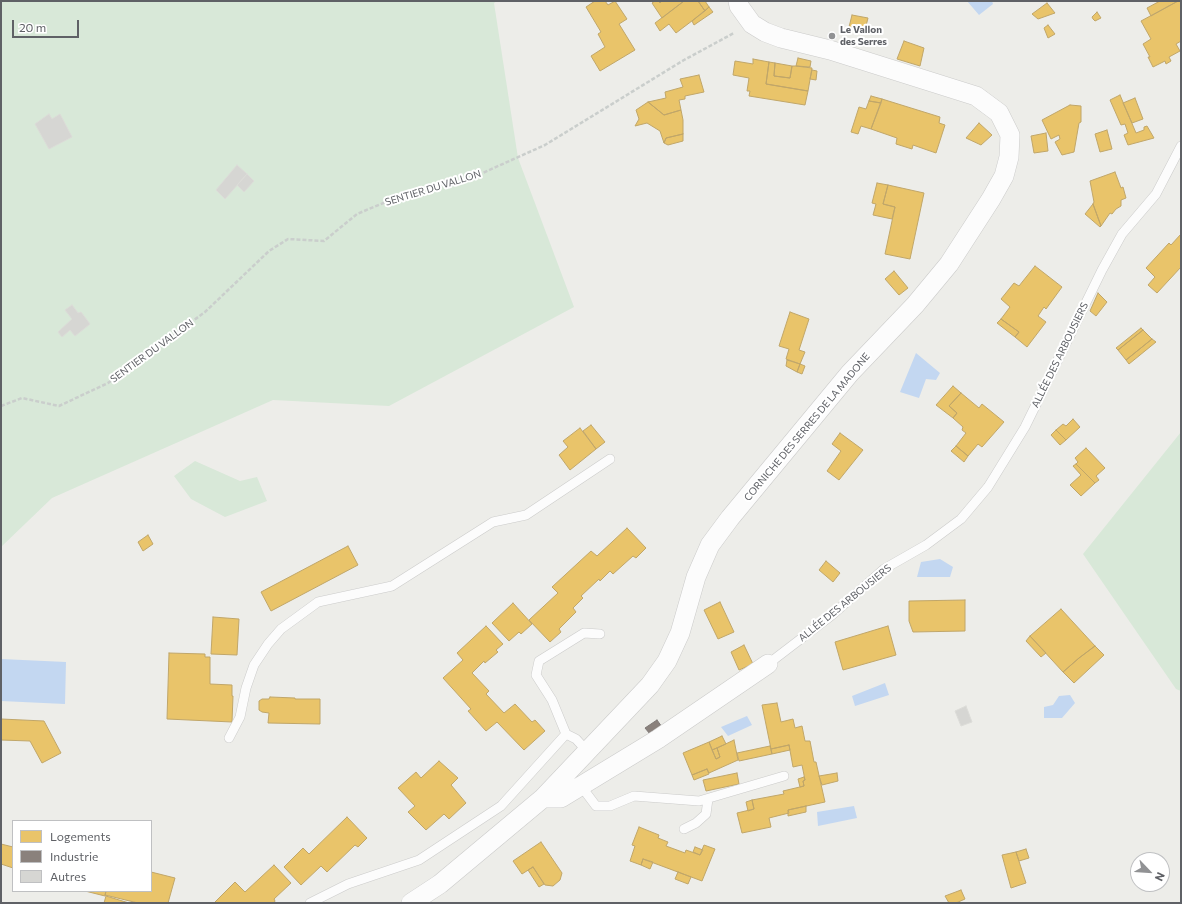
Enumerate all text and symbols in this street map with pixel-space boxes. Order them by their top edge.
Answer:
scale bar [14,12,81,38]
text: 20 m [19,20,46,34]
place label: Le Vallon des Serres [840,24,887,48]
marker: Le Vallon des Serres [827,31,837,41]
street label: SENTIER DU VALLON [384,168,482,208]
street label: ALLÉE DES ARBOUSIERS [1029,300,1091,410]
street label: SENTIER DU VALLON [108,317,196,385]
street label: CORNICHE DES SERRES DE LA MADONE [742,351,872,503]
street label: ALLÉE DES ARBOUSIERS [796,562,894,644]
legend [12,820,152,892]
text: Logements [50,829,111,843]
text: Industrie [50,849,98,863]
north arrow [1130,852,1170,892]
text: Autres [50,869,86,883]
text: N [1153,870,1168,883]

